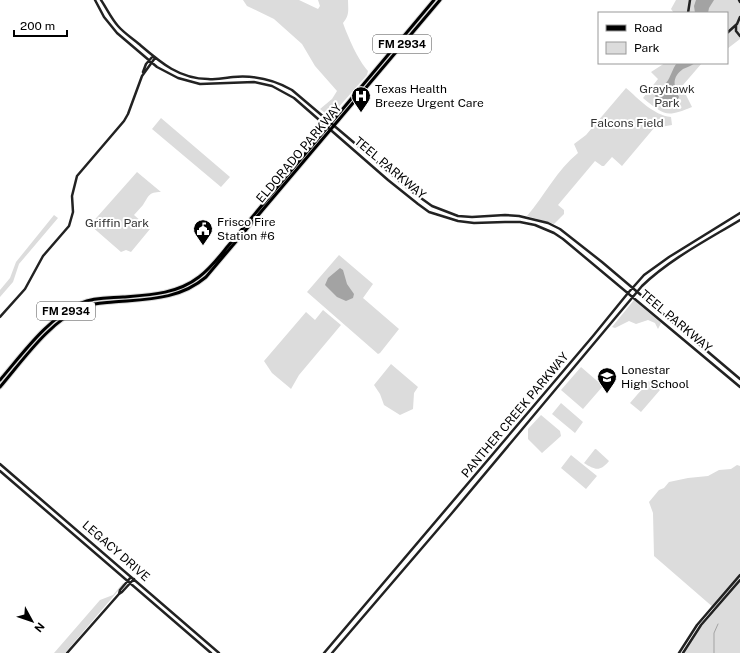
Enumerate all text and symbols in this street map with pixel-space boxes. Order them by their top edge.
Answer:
scale bar [14,12,67,38]
legend [598,12,728,64]
text: 200 m [20,19,55,33]
text: Road [634,21,662,35]
road number: FM 2934 [373,35,431,53]
text: Park [634,41,660,55]
place label: Texas Health Breeze Urgent Care [375,82,484,110]
park label: Grayhawk Park [639,82,695,110]
hospital icon: Texas Health Breeze Urgent Care [350,85,372,113]
street label: ELDORADO PARKWAY [253,100,345,205]
park label: Falcons Field [590,116,664,130]
street label: TEEL PARKWAY [351,134,429,202]
place label: Frisco Fire Station #6 [217,215,276,243]
park label: Griffin Park [85,216,149,230]
public building icon: Frisco Fire Station #6 [192,218,214,246]
street label: TEEL PARKWAY [637,287,715,355]
road number: FM 2934 [37,302,95,320]
street label: PANTHER CREEK PARKWAY [459,349,572,480]
place label: Lonestar High School [621,363,689,391]
school or university icon: Lonestar High School [596,366,618,394]
street label: LEGACY DRIVE [79,518,153,584]
north arrow [12,601,52,641]
text: N [32,620,47,635]

